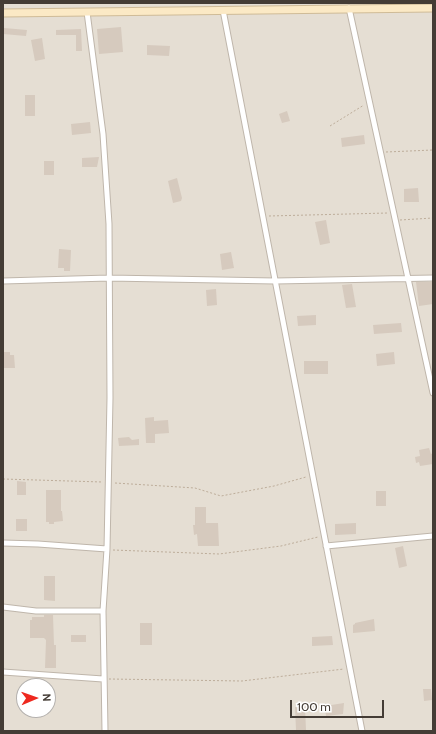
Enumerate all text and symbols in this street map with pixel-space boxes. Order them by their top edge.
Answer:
north arrow [16,678,56,718]
scale bar [292,692,386,718]
text: N [40,693,54,702]
text: 100 m [297,699,331,714]

